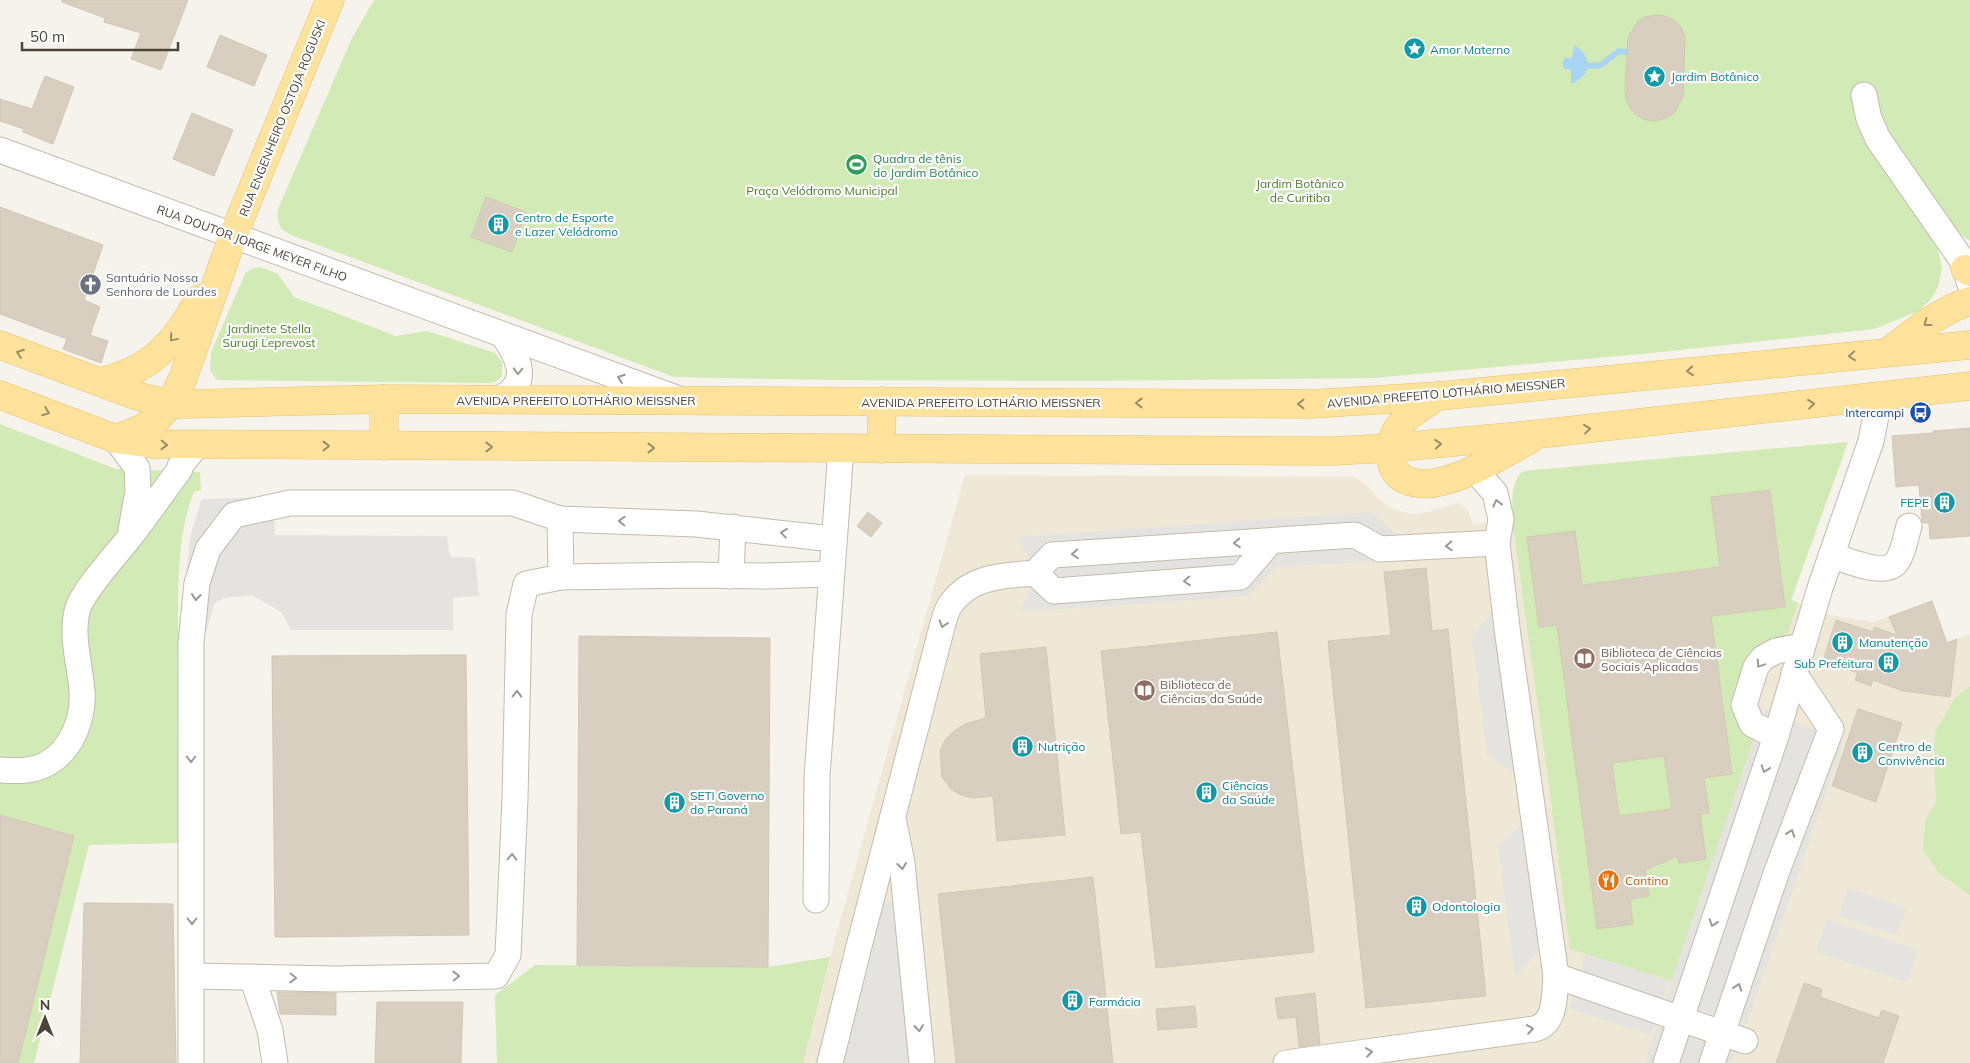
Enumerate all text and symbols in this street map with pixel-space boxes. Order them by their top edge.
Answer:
street label: RUA ENGENHEIRO OSTOJA ROGUSKI [236,17,328,219]
scale bar [22,20,179,52]
text: 50 m [30,27,65,46]
place icon: Amor Materno [1402,37,1426,61]
place label: Amor Materno [1430,42,1510,57]
place icon: Jardim Botânico [1643,64,1667,88]
place label: Jardim Botânico [1671,69,1759,84]
place label: Quadra de tênis do Jardim Botânico [873,151,978,180]
sports icon: Quadra de tênis do Jardim Botânico [845,153,869,177]
park label: Jardim Botânico de Curitiba [1256,176,1344,205]
park label: Praça Velódromo Municipal [746,183,898,198]
street label: RUA DOUTOR JORGE MEYER FILHO [155,201,349,285]
place label: Centro de Esporte e Lazer Velódromo [515,210,618,239]
building icon: Centro de Esporte e Lazer Velódromo [487,212,511,236]
place label: Santuário Nossa Senhora de Lourdes [106,270,217,299]
church icon: Santuário Nossa Senhora de Lourdes [78,272,102,296]
one-way arrow [1923,317,1933,326]
park label: Jardinete Stella Surugi Leprevost [222,321,316,350]
one-way arrow [171,332,179,341]
one-way arrow [16,348,25,359]
one-way arrow [1847,350,1855,361]
one-way arrow [1686,365,1694,376]
one-way arrow [513,368,523,376]
one-way arrow [617,374,626,384]
street label: AVENIDA PREFEITO LOTHÁRIO MEISSNER [1326,375,1566,411]
street label: AVENIDA PREFEITO LOTHÁRIO MEISSNER [456,393,696,408]
street label: AVENIDA PREFEITO LOTHÁRIO MEISSNER [861,395,1101,410]
one-way arrow [1135,398,1142,408]
one-way arrow [1297,398,1305,409]
one-way arrow [1807,399,1815,410]
bus stop icon: Intercampi [1908,400,1932,424]
place label: Intercampi [1845,405,1904,420]
one-way arrow [41,406,49,416]
one-way arrow [1584,424,1592,435]
one-way arrow [160,439,168,450]
one-way arrow [1435,439,1443,450]
one-way arrow [323,441,331,451]
one-way arrow [486,442,493,452]
one-way arrow [648,442,656,453]
building icon: FEPE [1933,490,1957,514]
place label: FEPE [1900,495,1929,510]
one-way arrow [1492,498,1503,507]
one-way arrow [618,516,626,527]
one-way arrow [780,528,788,539]
one-way arrow [1233,538,1241,549]
one-way arrow [1444,540,1452,551]
one-way arrow [1071,548,1079,559]
one-way arrow [1182,576,1190,587]
one-way arrow [191,593,202,601]
one-way arrow [939,619,949,628]
building icon: Manutenção [1831,630,1855,654]
place label: Manutenção [1859,635,1928,650]
place label: Biblioteca de Ciências Sociais Aplicadas [1601,645,1722,674]
library icon: Biblioteca de Ciências Sociais Aplicadas [1573,647,1597,671]
building icon: Sub Prefeitura [1877,651,1901,675]
place label: Sub Prefeitura [1794,656,1873,671]
one-way arrow [1756,659,1766,668]
place label: Biblioteca de Ciências da Saúde [1160,677,1263,706]
library icon: Biblioteca de Ciências da Saúde [1132,679,1156,703]
one-way arrow [512,690,522,698]
building icon: Nutrição [1010,734,1034,758]
place label: Nutrição [1038,739,1085,754]
place label: Centro de Convivência [1878,739,1945,768]
building icon: Centro de Convivência [1850,741,1874,765]
one-way arrow [186,756,196,763]
one-way arrow [1760,765,1770,773]
place label: Ciências da Saúde [1222,778,1275,807]
building icon: Ciências da Saúde [1194,780,1218,804]
place label: SETI Governo do Paraná [690,788,765,817]
building icon: SETI Governo do Paraná [662,790,686,814]
one-way arrow [1785,830,1795,838]
one-way arrow [507,853,518,861]
one-way arrow [897,862,907,871]
restaurant icon: Cantina [1597,868,1621,892]
place label: Cantina [1625,873,1669,888]
building icon: Odontologia [1404,894,1428,918]
place label: Odontologia [1432,899,1500,914]
one-way arrow [187,918,197,926]
one-way arrow [1709,919,1719,927]
one-way arrow [452,971,460,982]
one-way arrow [290,973,298,983]
one-way arrow [1732,983,1742,991]
building icon: Farmácia [1061,989,1085,1013]
north arrow [20,993,70,1043]
place label: Farmácia [1089,994,1141,1009]
text: N [40,996,50,1014]
one-way arrow [913,1024,924,1032]
one-way arrow [1526,1025,1534,1035]
one-way arrow [1365,1047,1373,1058]

